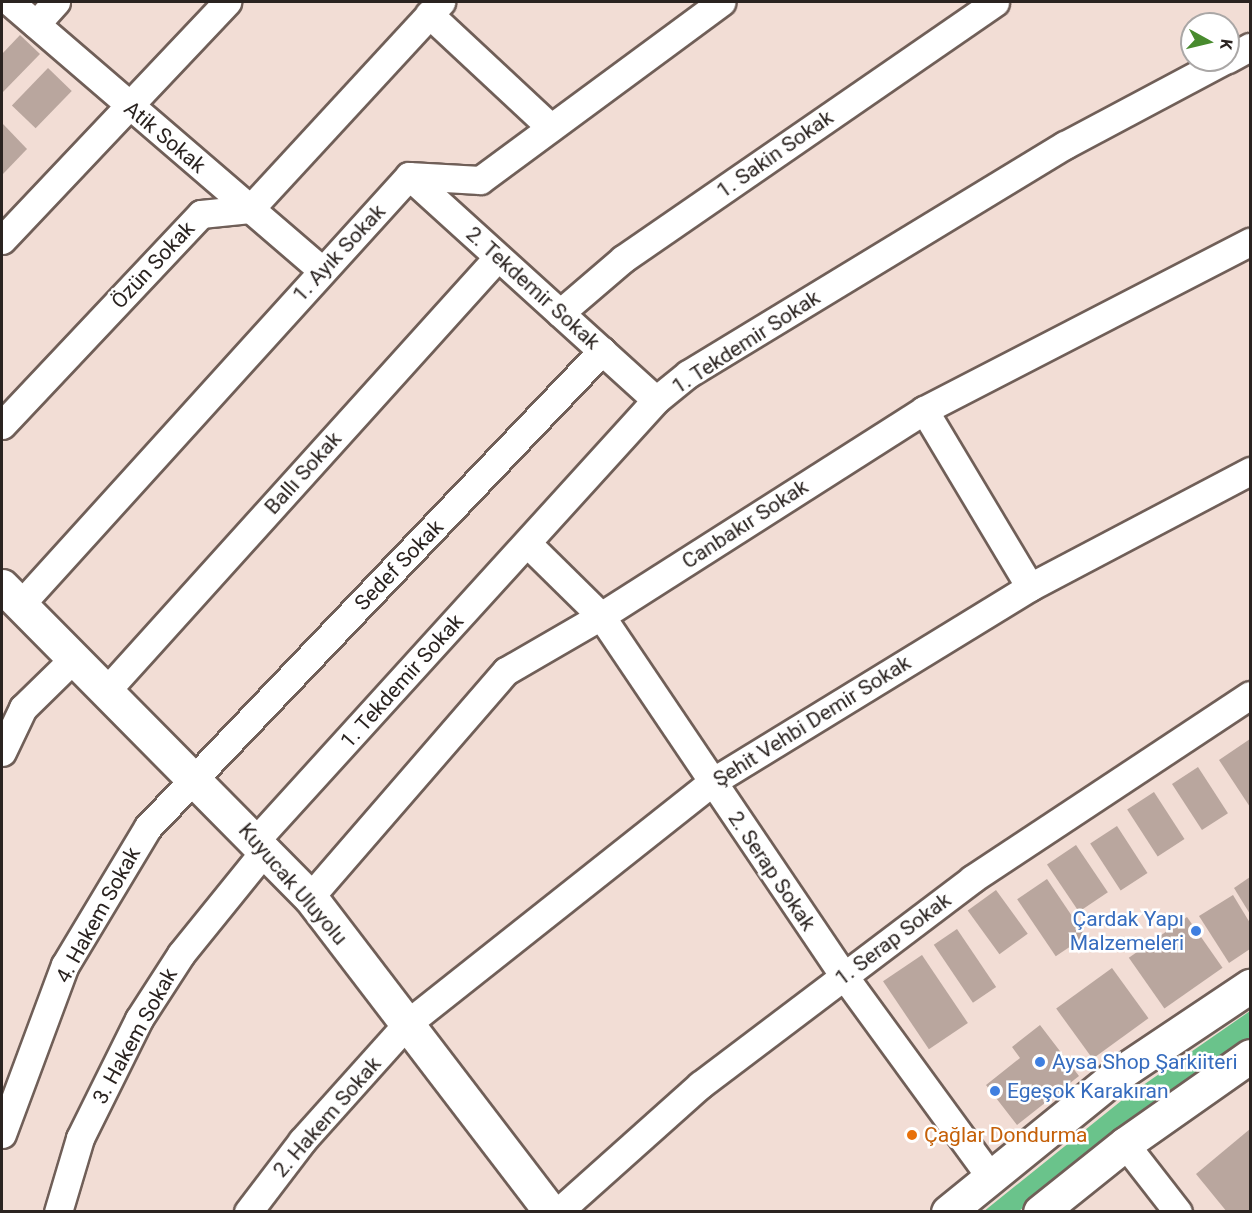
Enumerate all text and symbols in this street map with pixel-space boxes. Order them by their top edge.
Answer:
north arrow [1180,12,1240,72]
text: K [1216,38,1236,51]
street label: Atik Sokak [119,96,211,178]
street label: 1. Sakin Sokak [712,105,838,203]
street label: 1. Ayık Sokak [288,199,390,307]
street label: Özün Sokak [106,216,200,314]
street label: 2. Tekdemir Sokak [461,221,605,355]
street label: 1. Tekdemir Sokak [667,285,825,399]
street label: Ballı Sokak [259,427,347,519]
street label: Canbakır Sokak [677,474,813,574]
street label: Sedef Sokak [350,514,448,616]
street label: 1. Tekdemir Sokak [335,609,469,753]
street label: Şehit Vehbi Demir Sokak [709,650,915,792]
street label: 2. Serap Sokak [723,807,821,935]
street label: Kuyucak Uluyolu [233,818,353,950]
street label: 4. Hakem Sokak [50,843,146,987]
street label: 1. Serap Sokak [830,887,956,991]
place label: Çardak Yapı Malzemeleri [1070,906,1184,956]
marker: Çardak Yapı Malzemeleri [1189,924,1203,938]
street label: 3. Hakem Sokak [87,964,183,1108]
place label: Aysa Shop Şarkiiteri [1052,1049,1238,1075]
street label: 2. Hakem Sokak [268,1052,386,1182]
marker: Aysa Shop Şarkiiteri [1033,1055,1047,1069]
place label: Egeşok Karakıran [1007,1078,1169,1104]
marker: Egeşok Karakıran [988,1084,1002,1098]
place label: Çağlar Dondurma [924,1122,1087,1148]
marker: Çağlar Dondurma [905,1128,919,1142]

